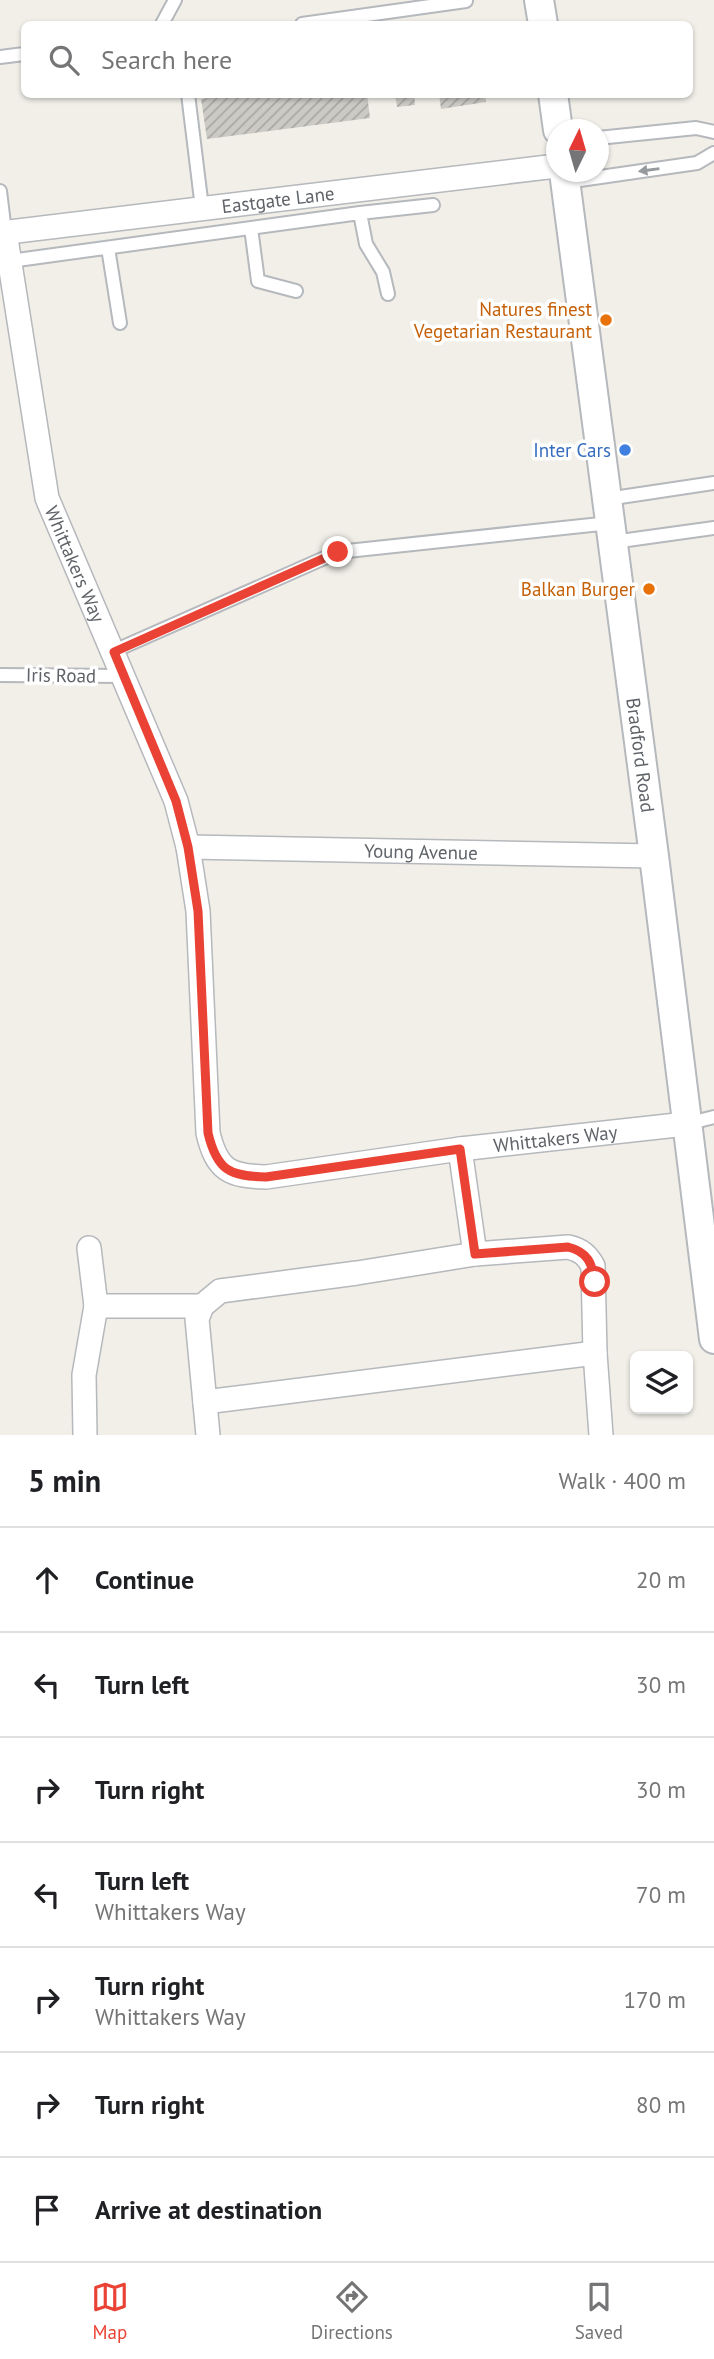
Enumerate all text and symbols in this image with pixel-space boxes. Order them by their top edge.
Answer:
search box [21,21,693,98]
icon: search [45,41,83,79]
text: Search here [101,43,232,76]
north arrow [546,119,609,182]
one-way arrow [638,165,660,176]
street label: Eastgate Lane [220,181,336,218]
place label: Natures finest Vegetarian Restaurant [413,297,593,343]
marker: Natures finest Vegetarian Restaurant [598,312,614,328]
place label: Inter Cars [533,438,611,462]
marker: Inter Cars [617,442,633,458]
street label: Whittakers Way [40,502,111,626]
route end [322,536,353,567]
place label: Balkan Burger [521,577,636,601]
marker: Balkan Burger [641,581,657,597]
street label: Iris Road [26,662,96,688]
street label: Bradford Road [621,696,660,814]
street label: Young Avenue [364,838,478,865]
street label: Whittakers Way [492,1120,619,1157]
route start [579,1266,610,1297]
map controls [630,1351,693,1414]
button: layers [630,1351,693,1414]
text: 5 min [28,1461,101,1500]
text: Walk · 400 m [559,1466,686,1495]
icon: ahead [28,1561,66,1599]
text: Continue [95,1563,194,1596]
text: 20 m [636,1565,686,1594]
icon: left [28,1666,66,1704]
text: Turn left [95,1668,189,1701]
text: 30 m [636,1670,686,1699]
icon: right [28,1771,66,1809]
text: Turn right [95,1773,204,1806]
text: 30 m [636,1775,686,1804]
text: Turn left [95,1864,189,1897]
icon: left [28,1876,66,1914]
text: 70 m [636,1880,686,1909]
text: Whittakers Way [95,1897,246,1926]
text: Turn right [95,1969,204,2002]
icon: right [28,1981,66,2019]
text: 170 m [624,1985,686,2014]
text: Whittakers Way [95,2002,246,2031]
icon: right [28,2086,66,2124]
text: Turn right [95,2088,204,2121]
text: 80 m [636,2090,686,2119]
icon: arrive [28,2191,66,2229]
text: Arrive at destination [95,2193,322,2226]
tab: Map [91,2278,129,2344]
tab: Directions [311,2278,393,2344]
tab: Saved [575,2278,623,2344]

